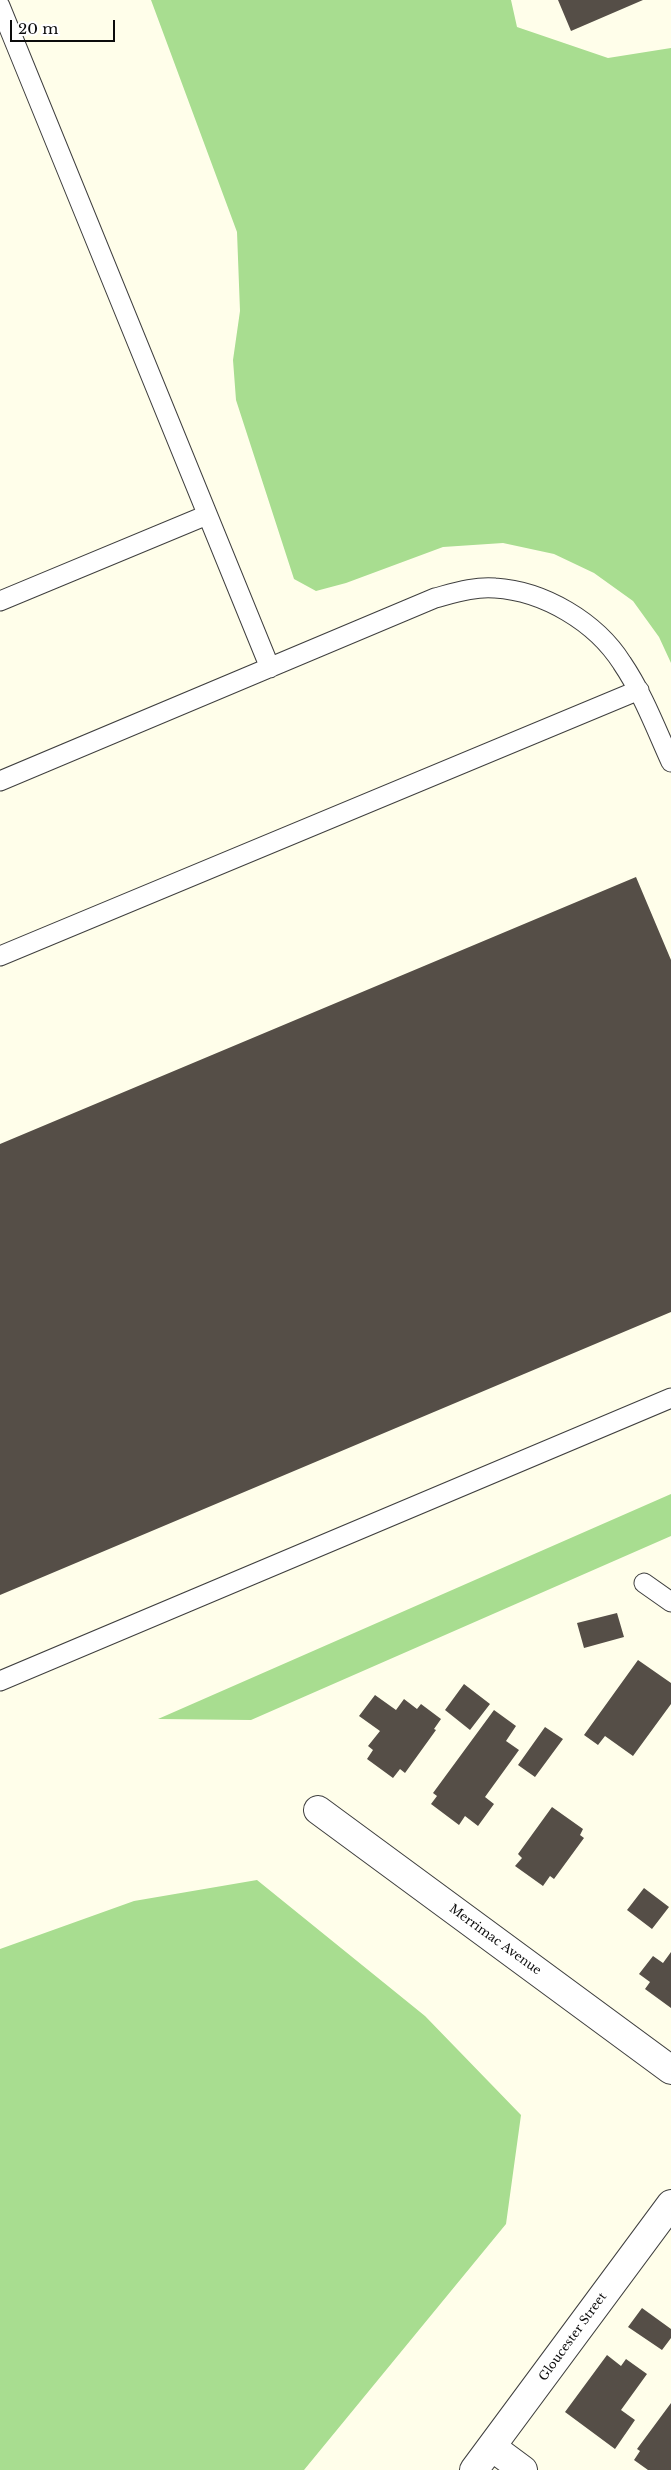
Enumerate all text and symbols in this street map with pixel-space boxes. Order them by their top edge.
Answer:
scale bar [12,10,118,42]
text: 20 m [18,19,58,38]
street label: Merrimac Avenue [446,1902,544,1978]
street label: Gloucester Street [536,2290,610,2384]

